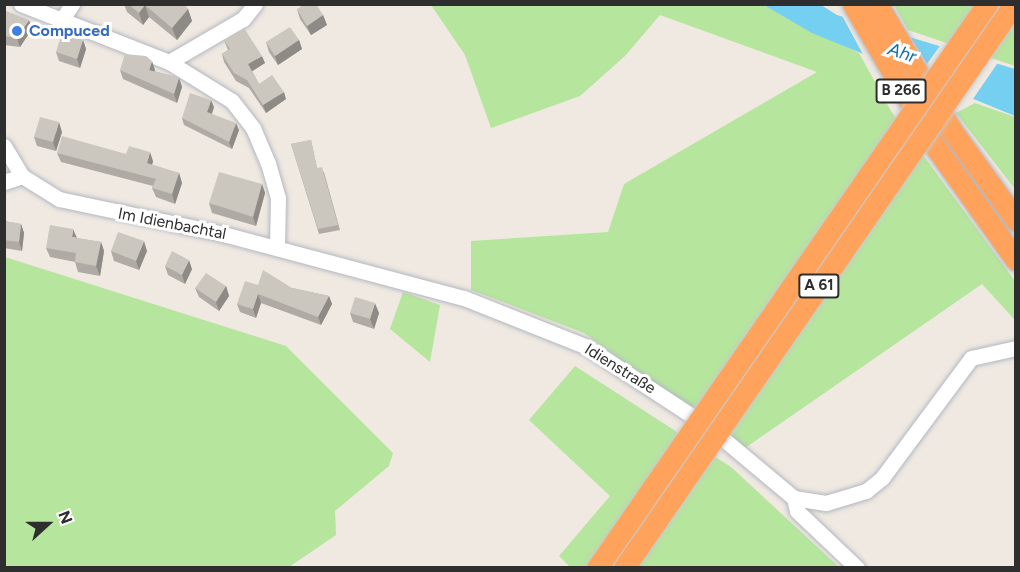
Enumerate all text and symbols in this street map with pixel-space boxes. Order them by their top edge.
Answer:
place label: Compuced [29,21,110,41]
marker: Compuced [10,24,24,38]
water label: Ahr [885,38,919,68]
road number: B 266 [876,79,926,103]
street label: Im Idienbachtal [116,204,228,244]
road number: A 61 [798,274,840,298]
street label: Idienstraße [581,340,659,398]
north arrow [18,494,78,554]
text: N [54,508,76,527]

